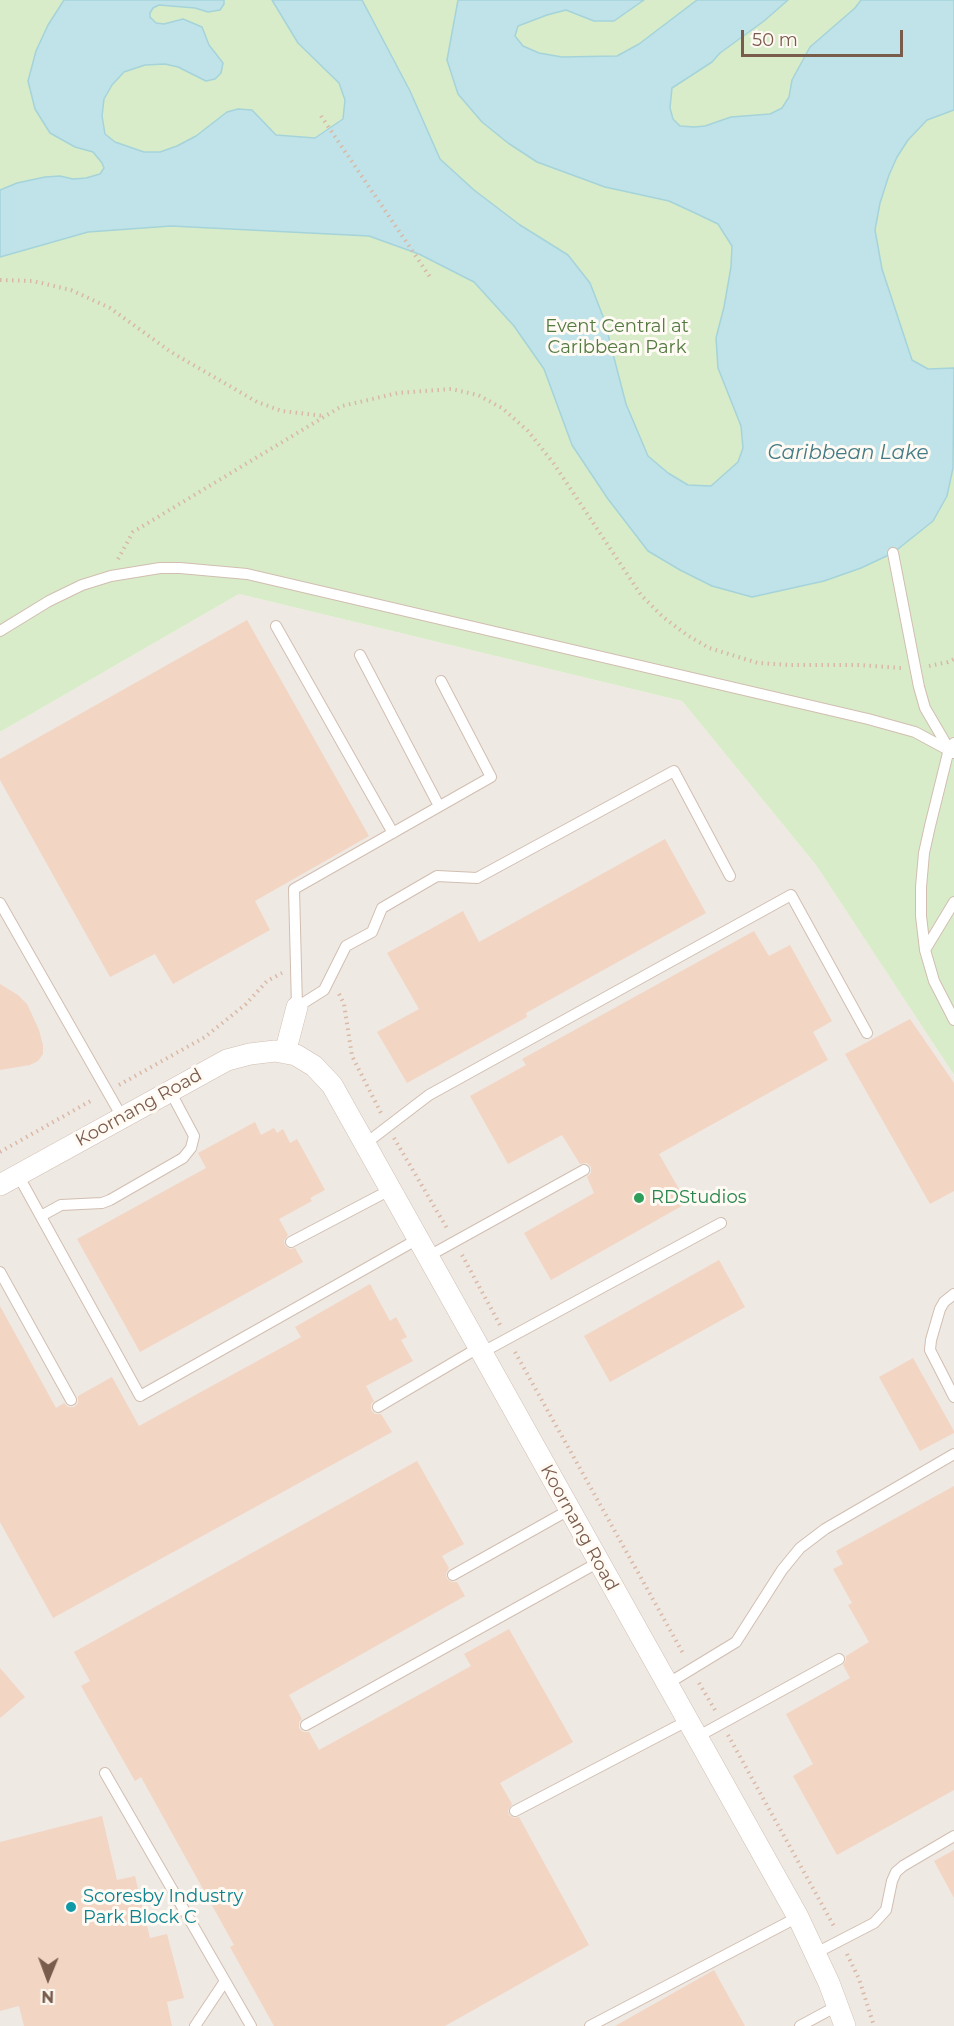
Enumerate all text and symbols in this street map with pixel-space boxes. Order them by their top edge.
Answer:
scale bar [744,18,906,56]
text: 50 m [752,29,798,51]
park label: Event Central at Caribbean Park [545,316,689,358]
water label: Caribbean Lake [768,441,928,465]
street label: Koornang Road [72,1064,206,1152]
place label: RDStudios [651,1187,746,1209]
marker: RDStudios [632,1191,646,1205]
street label: Koornang Road [535,1461,623,1595]
place label: Scoresby Industry Park Block C [83,1886,243,1928]
marker: Scoresby Industry Park Block C [64,1900,78,1914]
north arrow [18,1948,78,2008]
text: N [41,1987,54,2006]

